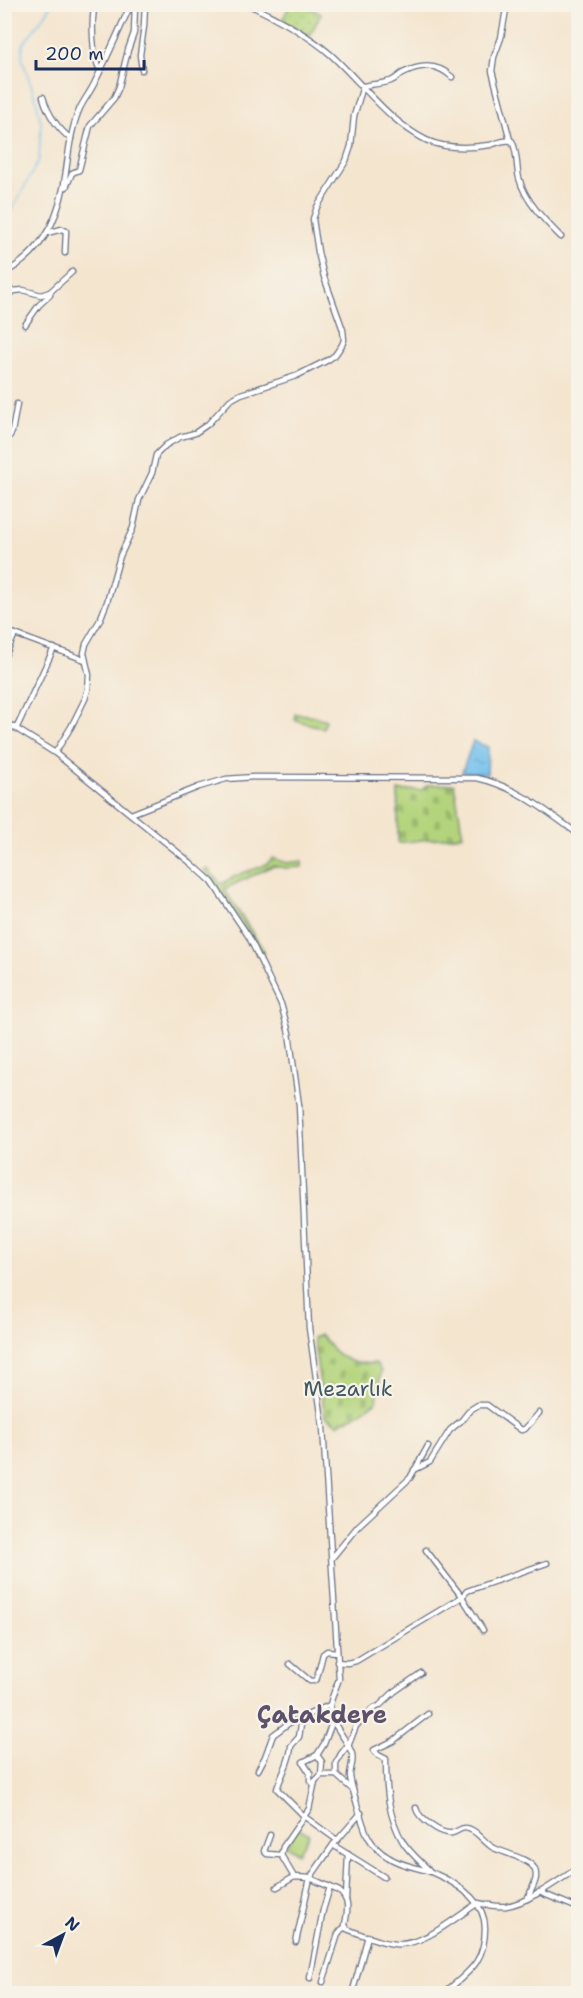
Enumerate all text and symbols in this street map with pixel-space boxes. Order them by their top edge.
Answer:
scale bar [36,33,144,71]
text: 200 m [45,42,104,66]
park label: Mezarlık [303,1375,393,1403]
district label: Çatakdere [257,1699,387,1731]
north arrow [33,1905,93,1965]
text: N [61,1912,84,1936]

